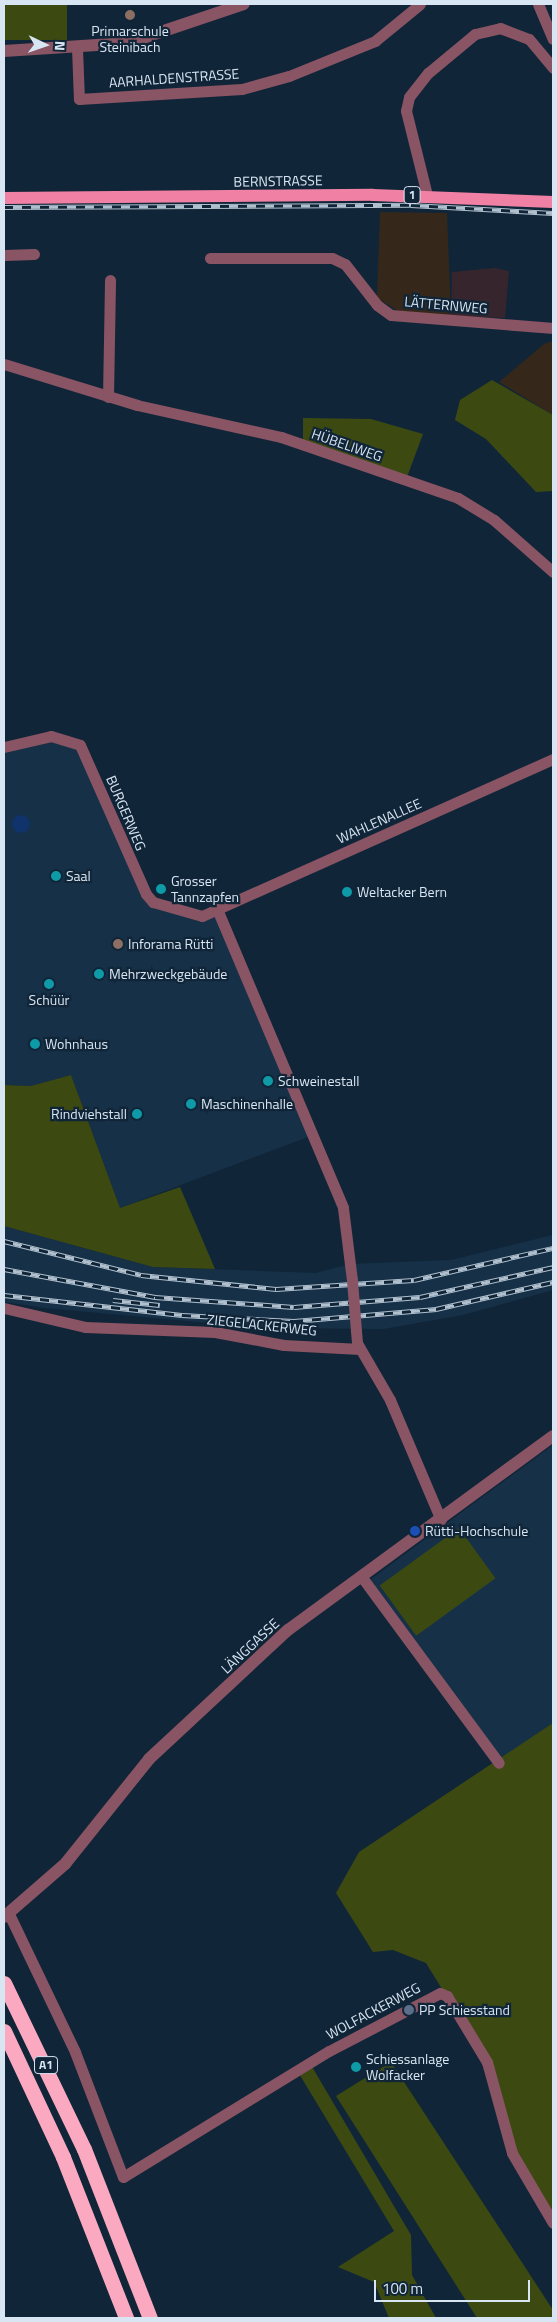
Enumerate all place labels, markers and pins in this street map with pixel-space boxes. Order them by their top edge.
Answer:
marker: Primarschule Steinibach [124,9,136,21]
place label: Primarschule Steinibach [91,23,169,56]
place label: Saal [66,868,91,884]
marker: Saal [50,870,62,882]
place label: Grosser Tannzapfen [171,873,239,906]
marker: Grosser Tannzapfen [155,883,167,895]
place label: Weltacker Bern [357,884,447,900]
marker: Weltacker Bern [341,886,353,898]
place label: Inforama Rütti [128,936,213,952]
marker: Inforama Rütti [112,938,124,950]
place label: Mehrzweckgebäude [109,966,227,982]
marker: Mehrzweckgebäude [93,968,105,980]
marker: Schüür [43,978,55,990]
place label: Schüür [29,992,69,1008]
place label: Wohnhaus [45,1036,108,1052]
marker: Wohnhaus [29,1038,41,1050]
place label: Schweinestall [278,1073,359,1089]
marker: Schweinestall [262,1075,274,1087]
place label: Maschinenhalle [201,1096,293,1112]
marker: Maschinenhalle [185,1098,197,1110]
place label: Rindviehstall [51,1106,127,1122]
marker: Rindviehstall [131,1108,143,1120]
place label: Rütti-Hochschule [425,1523,528,1539]
marker: Rütti-Hochschule [409,1525,421,1537]
place label: PP Schiesstand [419,2002,510,2018]
marker: PP Schiesstand [403,2004,415,2016]
place label: Schiessanlage Wolfacker [366,2051,449,2084]
marker: Schiessanlage Wolfacker [350,2061,362,2073]

